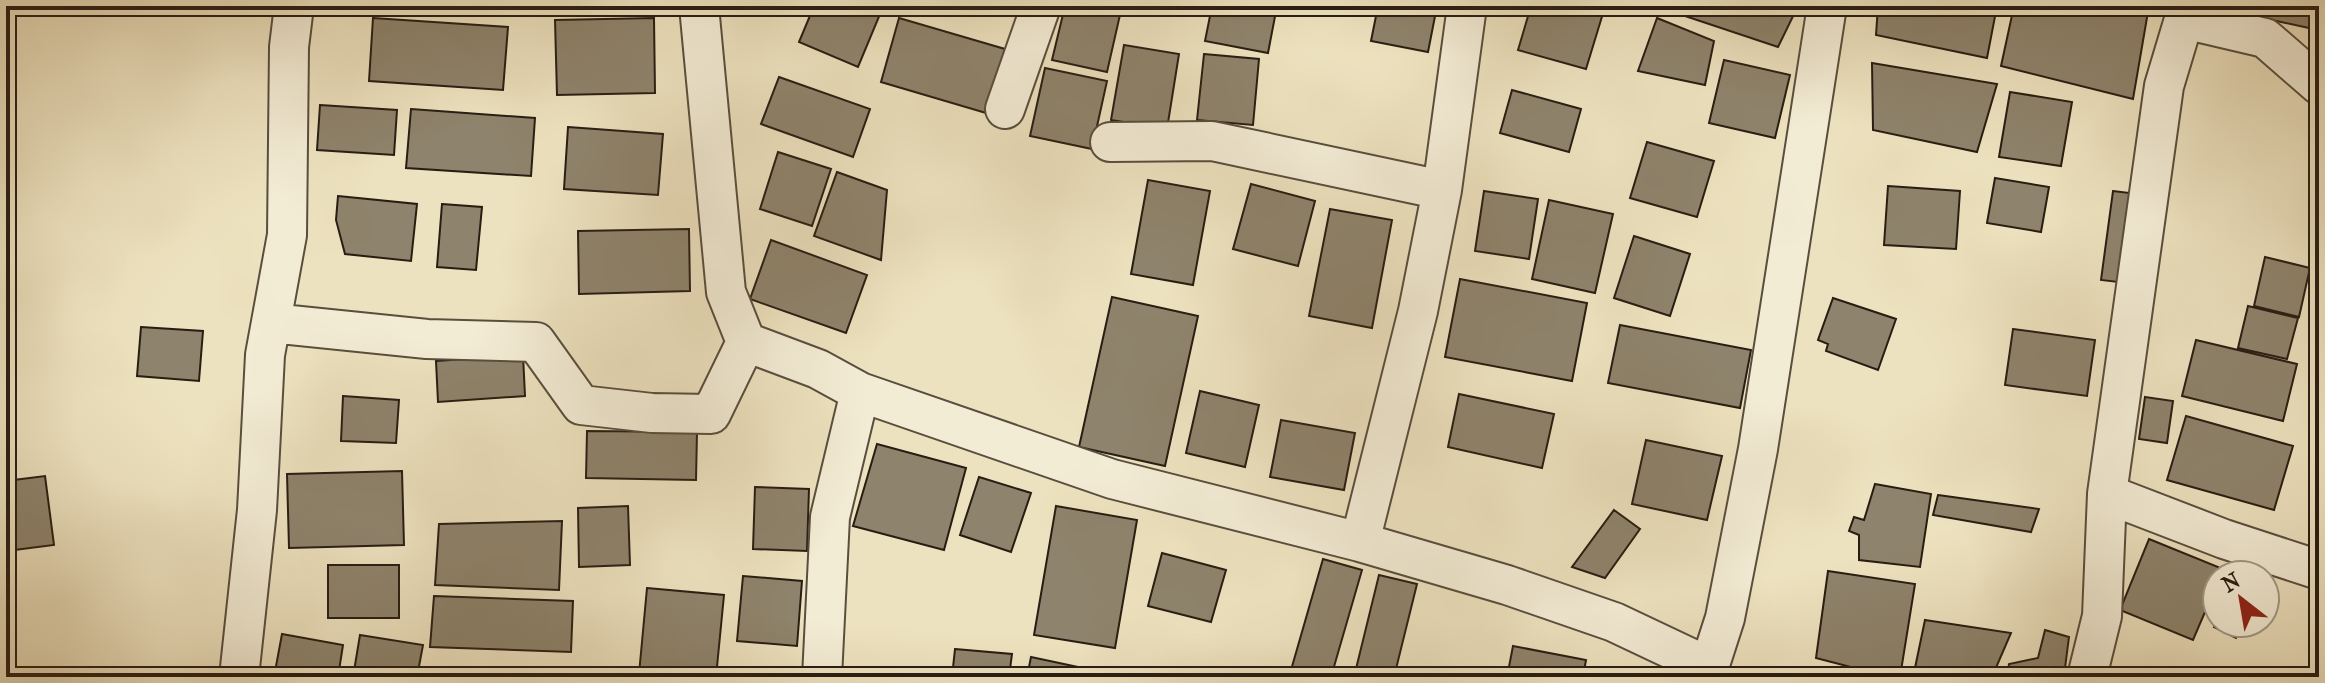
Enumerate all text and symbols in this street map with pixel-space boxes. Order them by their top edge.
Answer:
north arrow [2201,559,2281,639]
text: N [2217,567,2245,598]

